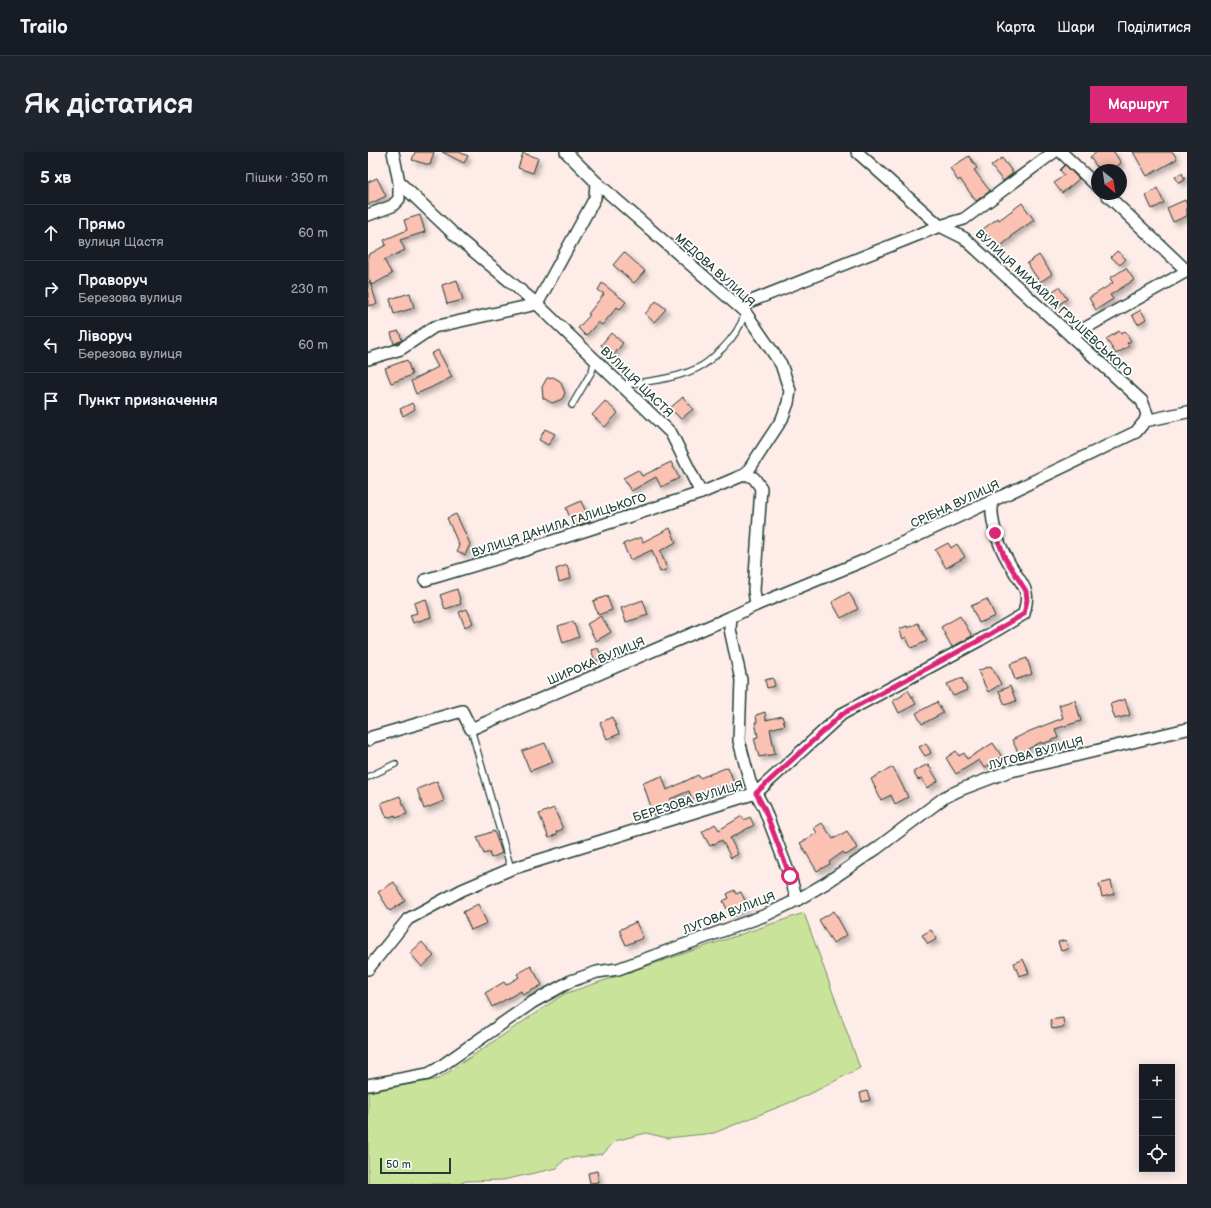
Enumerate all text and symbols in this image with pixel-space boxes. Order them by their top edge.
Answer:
text: Trailo [20,16,68,39]
text: Карта [996,19,1035,36]
text: Шари [1057,19,1095,36]
text: Поділитися [1117,19,1191,36]
button: Маршрут [1090,86,1187,123]
text: Як дістатися [24,88,193,121]
north arrow [1091,164,1127,200]
text: 5 хв [40,168,71,188]
text: Пішки · 350 m [245,170,328,186]
text: Прямо [78,215,125,234]
icon: ahead [40,222,62,244]
text: 60 m [298,225,328,241]
street label: ВУЛИЦЯ МИХАЙЛА ГРУШЕВСЬКОГО [972,227,1136,380]
street label: МЕДОВА ВУЛИЦЯ [672,230,758,310]
text: вулиця Щастя [78,234,164,250]
text: Праворуч [78,271,148,290]
icon: right [40,278,62,300]
text: 230 m [291,281,328,297]
text: Березова вулиця [78,290,182,306]
text: Ліворуч [78,327,132,346]
icon: left [40,334,62,356]
text: 60 m [298,337,328,353]
street label: ВУЛИЦЯ ЩАСТЯ [597,344,676,421]
text: Березова вулиця [78,346,182,362]
icon: arrive [40,390,62,412]
text: Пункт призначення [78,391,218,410]
street label: СРІБНА ВУЛИЦЯ [908,477,1002,532]
street label: ВУЛИЦЯ ДАНИЛА ГАЛИЦЬКОГО [470,490,649,561]
route end [986,524,1004,542]
street label: ШИРОКА ВУЛИЦЯ [545,634,647,689]
street label: ЛУГОВА ВУЛИЦЯ [986,734,1085,774]
street label: БЕРЕЗОВА ВУЛИЦЯ [631,778,745,825]
route start [781,867,799,885]
street label: ЛУГОВА ВУЛИЦЯ [680,889,778,938]
map controls [1139,1064,1175,1172]
button: + [1139,1064,1175,1100]
button: − [1139,1100,1175,1136]
button: locate [1139,1136,1175,1172]
scale bar [380,1156,451,1175]
text: 50 m [386,1158,411,1171]

